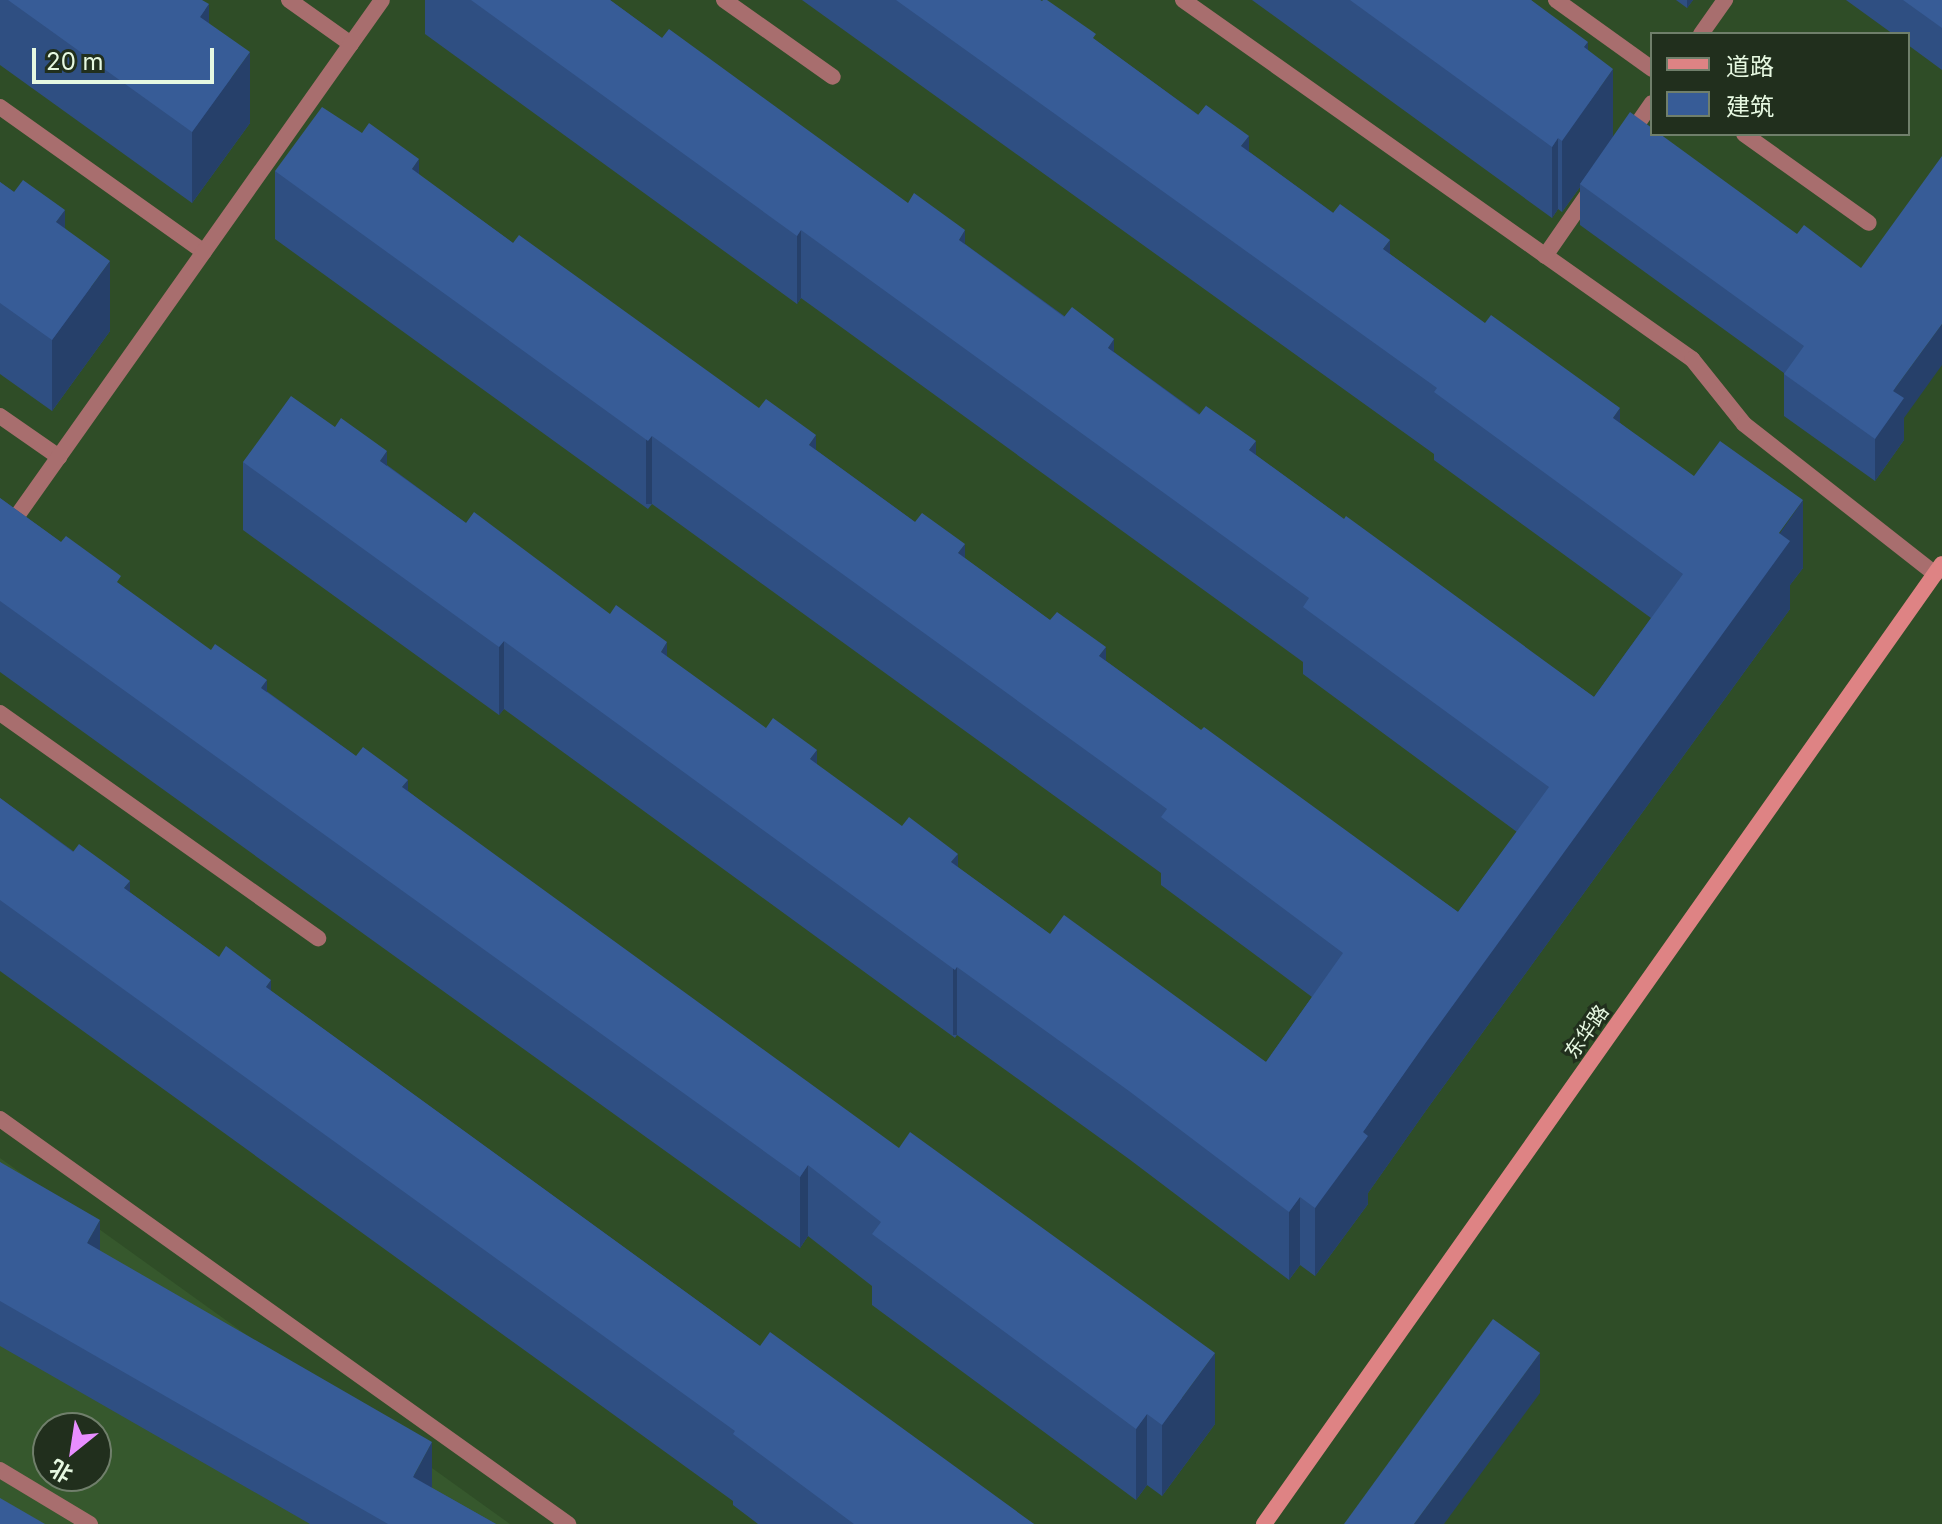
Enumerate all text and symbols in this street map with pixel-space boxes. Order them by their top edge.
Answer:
scale bar [36,32,218,82]
legend [1650,32,1910,136]
text: 20 m [46,47,104,76]
text: 道路 [1726,52,1774,81]
text: 建筑 [1726,92,1774,121]
street label: 东华路 [1560,1001,1614,1063]
north arrow [32,1412,112,1492]
text: 北 [45,1454,77,1488]

